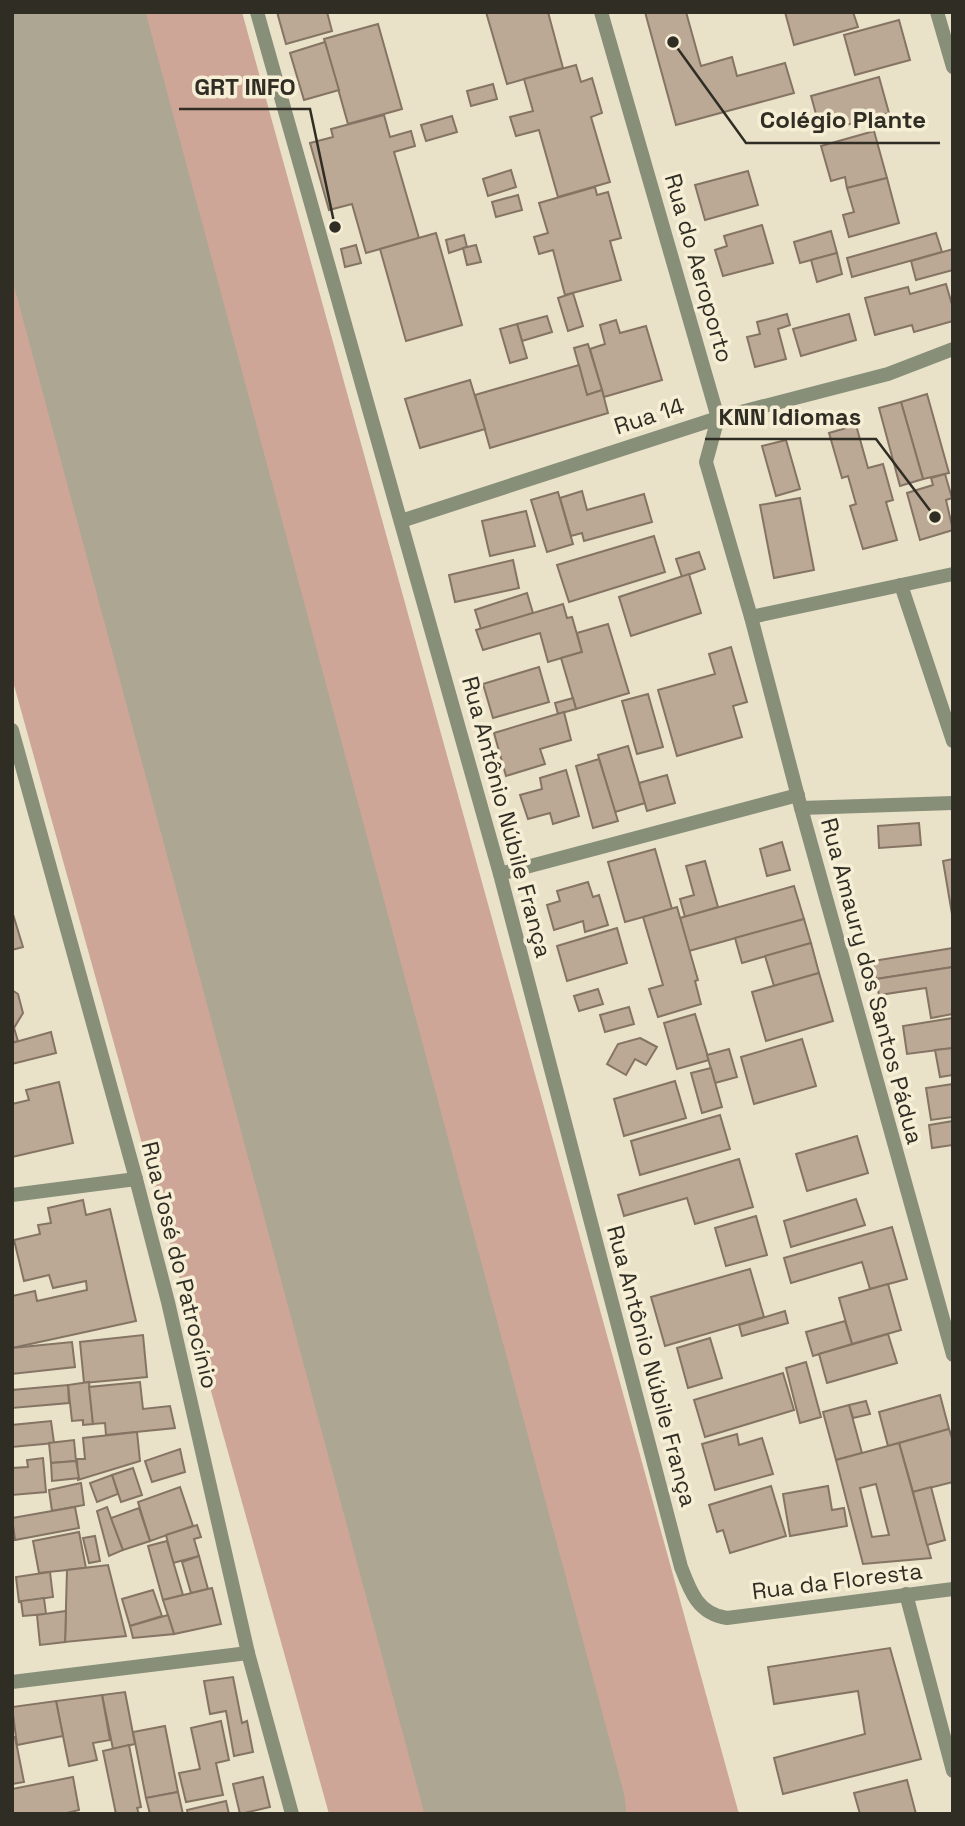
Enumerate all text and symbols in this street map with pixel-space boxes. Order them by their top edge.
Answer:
callout: GRT INFO [179,64,310,109]
text: GRT INFO [194,71,296,102]
callout: Colégio Plante [746,98,940,143]
text: Colégio Plante [760,104,926,135]
street label: Rua do Aeroporto [658,170,740,366]
street label: Rua 14 [610,391,688,441]
callout: KNN Idiomas [705,394,876,439]
text: KNN Idiomas [719,401,861,432]
street label: Rua Antônio Núbile França [455,673,559,961]
street label: Rua Amaury dos Santos Pádua [814,815,930,1147]
street label: Rua José do Patrocínio [135,1138,225,1392]
street label: Rua Antônio Núbile França [600,1222,704,1510]
street label: Rua da Floresta [750,1556,924,1606]

